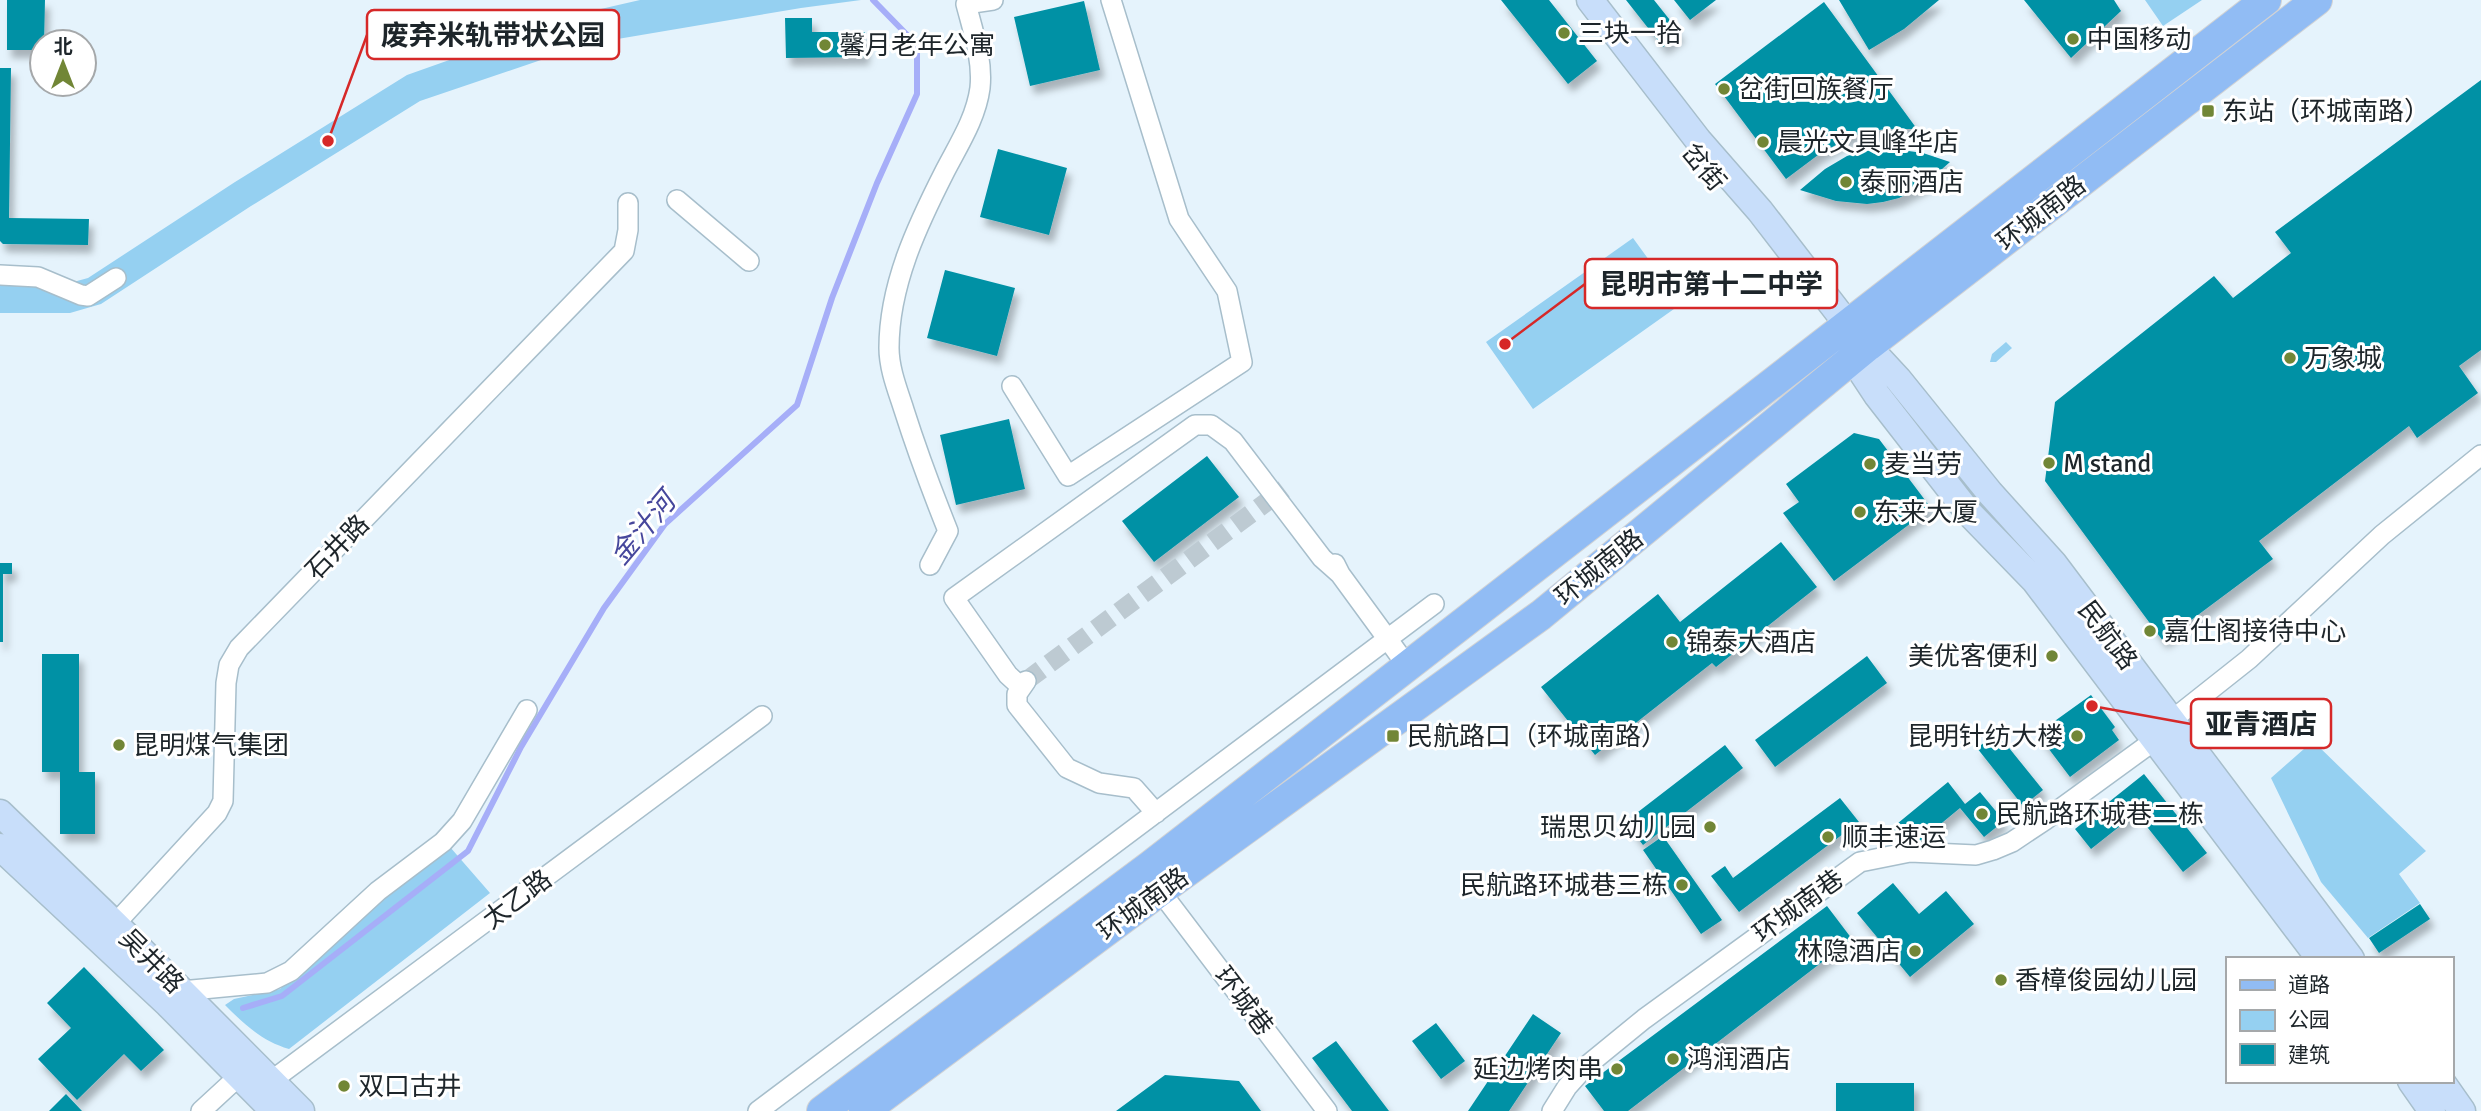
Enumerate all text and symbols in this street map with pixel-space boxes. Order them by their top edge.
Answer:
callout: 废弃米轨带状公园 [367,10,619,59]
place label: 三块一拾 [1578,18,1682,50]
text: 废弃米轨带状公园 [381,19,605,53]
place label: 中国移动 [2087,24,2191,56]
marker: 三块一拾 [1556,25,1572,41]
north arrow [28,28,98,98]
place label: 馨月老年公寓 [839,30,995,62]
marker: 中国移动 [2065,31,2081,47]
text: 北 [53,35,73,59]
marker: 馨月老年公寓 [817,37,833,53]
place label: 岔街回族餐厅 [1738,74,1894,106]
marker: 岔街回族餐厅 [1716,81,1732,97]
place label: 东站（环城南路） [2222,96,2430,128]
marker: 东站（环城南路） [2200,103,2216,119]
place label: 晨光文具峰华店 [1777,127,1959,159]
marker: 晨光文具峰华店 [1755,134,1771,150]
street label: 岔街 [1674,137,1732,198]
place label: 泰丽酒店 [1860,167,1964,199]
street label: 环城南路 [1991,169,2092,258]
marker: 泰丽酒店 [1838,174,1854,190]
callout: 昆明市第十二中学 [1585,259,1837,308]
text: 昆明市第十二中学 [1599,268,1823,302]
place label: 万象城 [2304,343,2382,375]
marker: 万象城 [2282,350,2298,366]
place label: M stand [2063,448,2151,480]
place label: 麦当劳 [1884,449,1962,481]
marker: M stand [2041,455,2057,471]
marker: 麦当劳 [1862,456,1878,472]
water label: 金汁河 [603,482,686,572]
place label: 东来大厦 [1874,497,1978,529]
marker: 东来大厦 [1852,504,1868,520]
street label: 石井路 [299,509,376,587]
street label: 环城南路 [1549,523,1650,613]
street label: 民航路 [2071,595,2143,676]
place label: 嘉仕阁接待中心 [2164,616,2346,648]
marker: 嘉仕阁接待中心 [2142,623,2158,639]
place label: 锦泰大酒店 [1686,627,1816,659]
marker: 锦泰大酒店 [1664,634,1680,650]
place label: 美优客便利 [1908,641,2038,673]
marker: 美优客便利 [2044,648,2060,664]
callout: 亚青酒店 [2191,699,2331,748]
text: 亚青酒店 [2205,708,2317,742]
place label: 民航路口（环城南路） [1407,721,1667,753]
place label: 昆明针纺大楼 [1907,721,2063,753]
marker: 民航路口（环城南路） [1385,728,1401,744]
marker: 昆明针纺大楼 [2069,728,2085,744]
place label: 昆明煤气集团 [133,730,289,762]
marker: 昆明煤气集团 [111,737,127,753]
place label: 民航路环城巷二栋 [1996,799,2204,831]
marker: 民航路环城巷二栋 [1974,806,1990,822]
place label: 瑞思贝幼儿园 [1540,812,1696,844]
marker: 瑞思贝幼儿园 [1702,819,1718,835]
place label: 顺丰速运 [1842,822,1946,854]
marker: 顺丰速运 [1820,829,1836,845]
street label: 环城南路 [1092,861,1195,948]
street label: 环城南巷 [1747,863,1850,950]
street label: 太乙路 [477,864,558,936]
place label: 民航路环城巷三栋 [1460,870,1668,902]
marker: 民航路环城巷三栋 [1674,877,1690,893]
street label: 吴井路 [112,923,190,1001]
place label: 林隐酒店 [1797,936,1901,968]
marker: 林隐酒店 [1907,943,1923,959]
legend [2226,957,2453,1083]
street label: 环城巷 [1207,961,1279,1042]
place label: 香樟俊园幼儿园 [2015,965,2197,997]
marker: 香樟俊园幼儿园 [1993,972,2009,988]
text: 道路 [2288,972,2330,998]
text: 公园 [2288,1007,2330,1033]
text: 建筑 [2288,1042,2330,1068]
place label: 鸿润酒店 [1687,1044,1791,1076]
marker: 鸿润酒店 [1665,1051,1681,1067]
place label: 延边烤肉串 [1473,1054,1603,1086]
marker: 延边烤肉串 [1609,1061,1625,1077]
place label: 双口古井 [358,1071,462,1103]
marker: 双口古井 [336,1078,352,1094]

